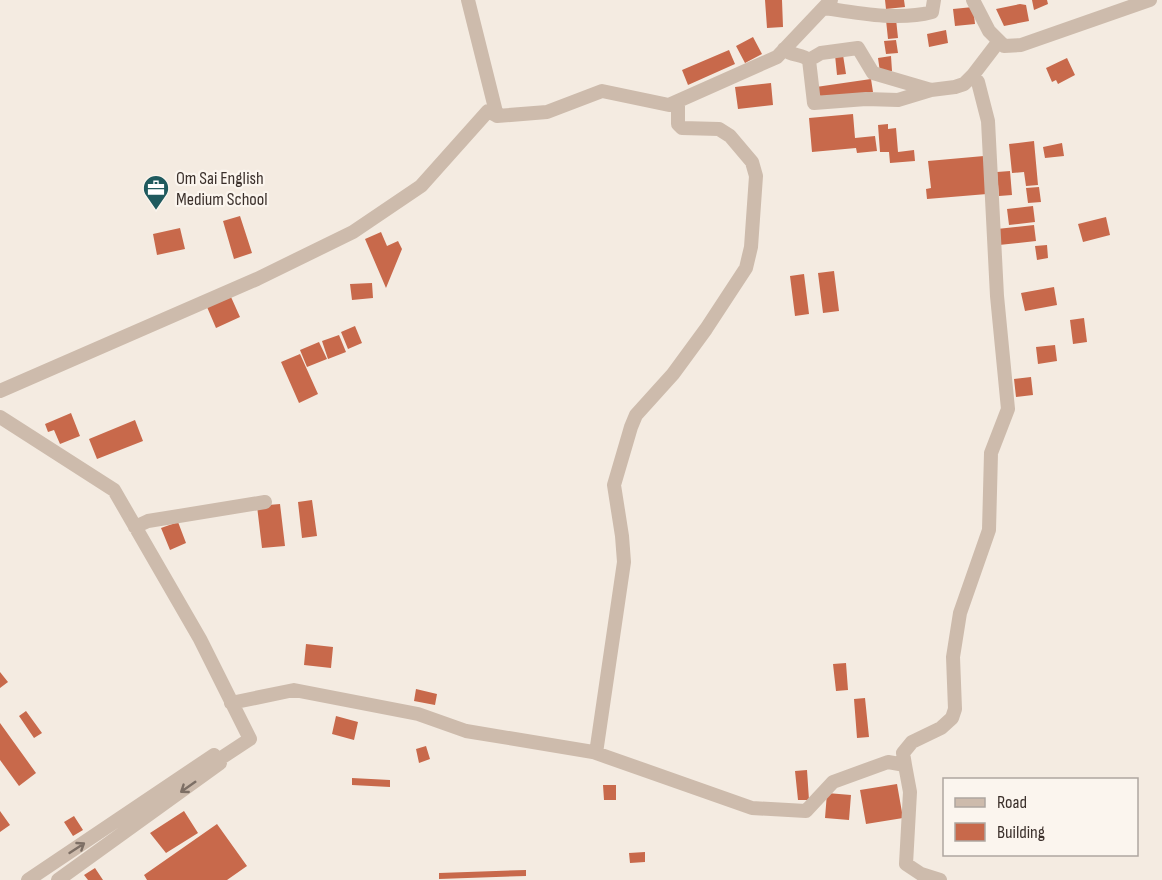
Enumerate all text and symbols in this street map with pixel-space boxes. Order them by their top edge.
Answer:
place label: Om Sai English Medium School [176,168,268,210]
office icon: Om Sai English Medium School [141,173,171,211]
legend [943,778,1138,856]
one-way arrow [181,781,197,793]
text: Road [997,792,1027,813]
text: Building [997,822,1045,843]
one-way arrow [68,842,85,854]

